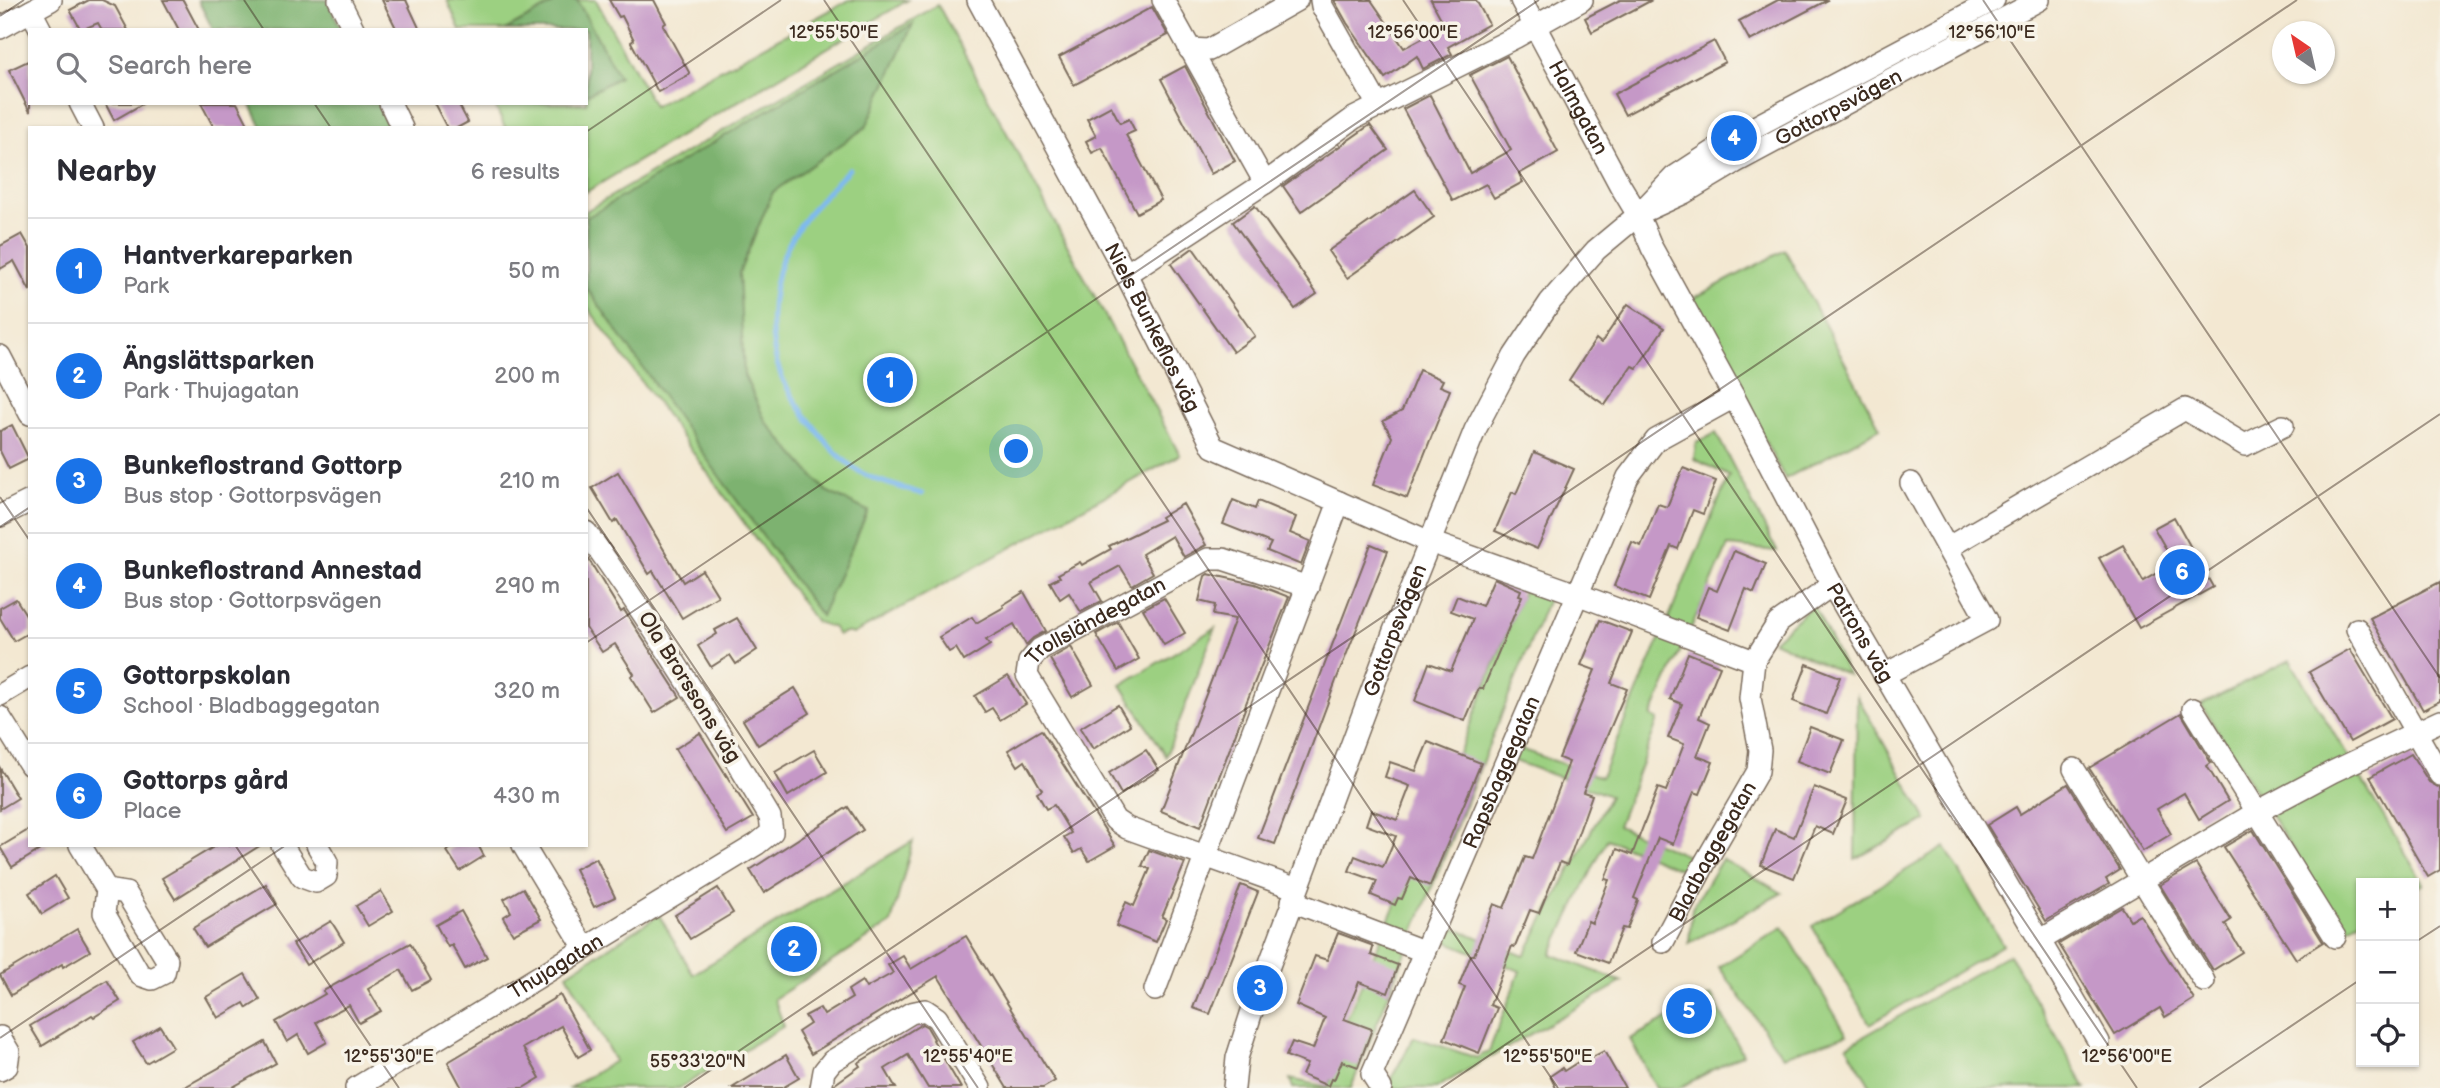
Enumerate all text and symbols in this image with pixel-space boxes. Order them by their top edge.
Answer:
north arrow [2272,21,2335,84]
text: 12°55'50"E [789,22,879,43]
text: 12°56'00"E [1368,22,1458,43]
text: 12°56'10"E [1949,22,2036,43]
search box [28,28,588,105]
icon: search [52,48,90,86]
text: Search here [108,51,252,82]
street label: Halmgatan [1543,57,1613,159]
street label: Gottorpsvägen [1771,64,1906,152]
pin: 4 [1711,112,1757,164]
text: Nearby [56,154,156,190]
text: 6 results [471,158,560,186]
street label: Niels Bunkeflos väg [1099,239,1205,416]
text: Hantverkareparken [123,241,353,272]
text: 1 [74,257,84,285]
text: 50 m [508,257,560,285]
text: Park [123,272,169,300]
text: Ängslättsparken [123,346,315,377]
pin: 1 [867,354,913,406]
text: 2 [72,362,86,390]
text: 200 m [494,362,560,390]
text: Park · Thujagatan [123,377,299,405]
your location [999,434,1033,468]
text: Bunkeflostrand Gottorp [123,451,402,482]
text: 3 [72,467,86,495]
text: 210 m [499,467,560,495]
text: Bus stop · Gottorpsvägen [123,482,382,510]
pin: 6 [2159,546,2205,598]
text: Bunkeflostrand Annestad [123,556,422,587]
street label: Gottorpsvägen [1359,561,1433,700]
text: 4 [72,572,86,600]
text: 290 m [494,572,560,600]
street label: Trollsländegatan [1020,572,1170,670]
street label: Patrons väg [1820,578,1898,687]
text: Bus stop · Gottorpsvägen [123,587,382,615]
street label: Ola Brorssons väg [633,607,746,768]
text: Gottorpskolan [123,661,291,692]
text: 5 [72,677,86,705]
text: 320 m [494,677,560,705]
text: School · Bladbaggegatan [123,692,380,720]
street label: Rapsbaggegatan [1458,692,1546,853]
text: Gottorps gård [123,766,288,797]
street label: Bladbaggegatan [1664,777,1762,926]
text: 6 [72,782,86,810]
text: 430 m [493,782,560,810]
text: Place [123,797,181,825]
map controls [2356,878,2419,1067]
button: + [2356,878,2419,941]
pin: 2 [771,923,817,975]
street label: Thujagatan [504,929,608,1005]
button: − [2356,941,2419,1004]
pin: 3 [1237,962,1283,1014]
pin: 5 [1666,985,1712,1037]
button: locate [2356,1004,2419,1067]
text: 12°55'30"E [344,1046,434,1067]
text: 12°55'40"E [923,1046,1013,1067]
text: 12°55'50"E [1503,1046,1593,1067]
text: 12°56'00"E [2082,1046,2172,1067]
text: 55°33'20"N [650,1051,746,1072]

